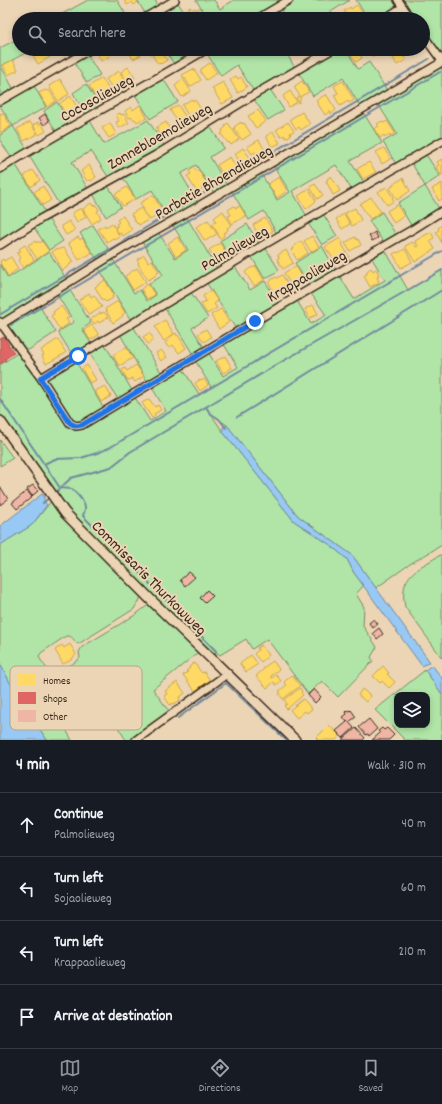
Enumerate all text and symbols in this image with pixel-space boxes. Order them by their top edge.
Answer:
search box [12,12,430,56]
icon: search [26,23,48,45]
text: Search here [58,23,126,45]
street label: Cocosolieweg [56,70,138,129]
street label: Zonnebloemolieweg [104,98,217,176]
street label: Parbatie Bhoendieweg [151,140,278,226]
street label: Palmolieweg [197,220,273,278]
street label: Krappaolieweg [263,245,351,309]
route end [246,312,264,330]
route start [69,347,87,365]
street label: Commissaris Thurkowweg [85,516,211,642]
legend [10,666,142,730]
text: Homes [43,674,71,690]
text: Shops [43,692,68,708]
map controls [394,692,430,728]
button: layers [394,692,430,728]
text: Other [43,710,68,726]
text: 4 min [16,754,50,778]
text: Walk · 310 m [367,757,426,776]
text: Continue [54,804,103,826]
icon: ahead [16,814,38,836]
text: 40 m [402,815,426,834]
text: Palmolieweg [54,826,115,845]
text: Turn left [54,868,103,890]
icon: left [16,878,38,900]
text: 60 m [401,879,426,898]
text: Sojaolieweg [54,890,112,909]
text: Turn left [54,932,103,954]
icon: left [16,942,38,964]
text: 210 m [398,943,426,962]
text: Krappaolieweg [54,954,126,973]
icon: arrive [16,1006,38,1028]
text: Arrive at destination [54,1006,172,1028]
tab: Map [59,1057,81,1097]
tab: Directions [199,1057,241,1097]
tab: Saved [358,1057,383,1097]

